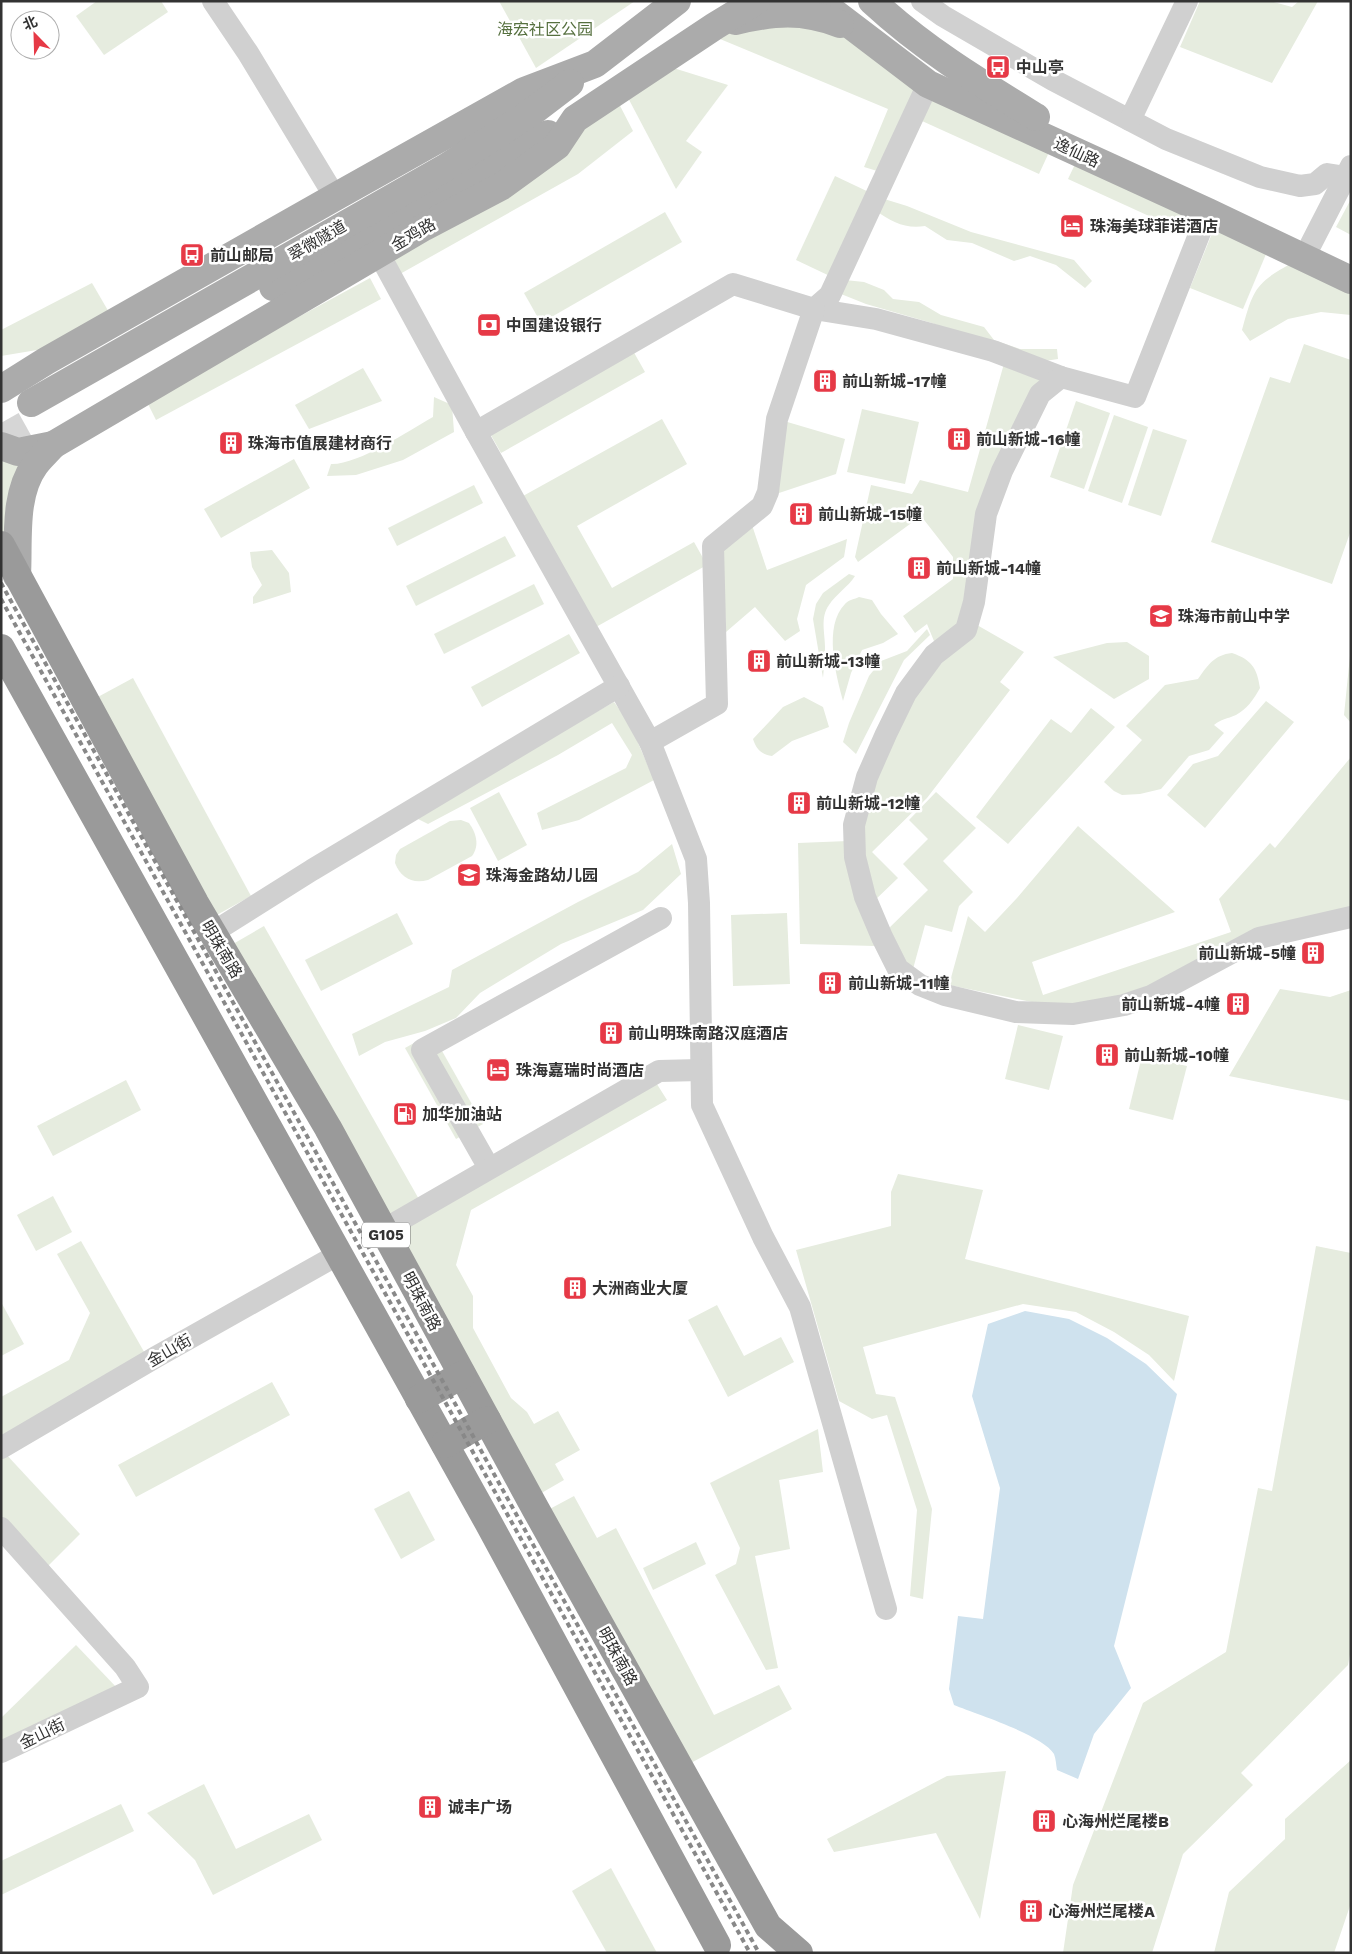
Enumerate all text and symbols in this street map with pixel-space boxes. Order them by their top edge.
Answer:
north arrow [10,10,60,60]
text: 北 [20,13,39,33]
park label: 海宏社区公园 [497,20,593,39]
bus stop icon: 中山亭 [985,54,1011,80]
place label: 中山亭 [1016,58,1064,77]
street label: 逸仙路 [1051,134,1103,171]
hotel icon: 珠海美球菲诺酒店 [1059,213,1085,239]
street label: 金鸡路 [388,214,439,255]
street label: 翠微隧道 [285,216,350,265]
place label: 珠海美球菲诺酒店 [1090,217,1218,236]
bus stop icon: 前山邮局 [179,242,205,268]
place label: 前山邮局 [210,246,274,265]
bank icon: 中国建设银行 [476,312,502,338]
place label: 中国建设银行 [506,316,602,335]
building icon: 前山新城-17幢 [812,368,838,394]
place label: 前山新城-17幢 [842,372,946,391]
building icon: 前山新城-16幢 [946,426,972,452]
building icon: 珠海市值展建材商行 [218,430,244,456]
place label: 前山新城-16幢 [976,430,1081,449]
place label: 珠海市值展建材商行 [248,434,392,453]
building icon: 前山新城-15幢 [788,501,814,527]
place label: 前山新城-15幢 [818,505,922,524]
building icon: 前山新城-14幢 [906,555,932,581]
place label: 前山新城-14幢 [936,559,1041,578]
school or university icon: 珠海市前山中学 [1148,603,1174,629]
place label: 珠海市前山中学 [1178,607,1290,626]
building icon: 前山新城-13幢 [746,648,772,674]
place label: 前山新城-13幢 [776,652,880,671]
building icon: 前山新城-12幢 [786,790,812,816]
place label: 前山新城-12幢 [816,794,920,813]
school or university icon: 珠海金路幼儿园 [456,862,482,888]
place label: 珠海金路幼儿园 [486,866,598,885]
street label: 明珠南路 [197,917,246,982]
building icon: 前山新城-5幢 [1300,940,1326,966]
place label: 前山新城-5幢 [1198,944,1296,963]
building icon: 前山新城-11幢 [817,970,843,996]
place label: 前山新城-11幢 [848,974,950,993]
building icon: 前山新城-4幢 [1225,991,1251,1017]
place label: 前山新城-4幢 [1121,995,1220,1014]
building icon: 前山明珠南路汉庭酒店 [598,1020,624,1046]
place label: 前山明珠南路汉庭酒店 [628,1024,788,1043]
building icon: 前山新城-10幢 [1094,1042,1120,1068]
place label: 前山新城-10幢 [1124,1046,1229,1065]
hotel icon: 珠海嘉瑞时尚酒店 [485,1057,511,1083]
place label: 珠海嘉瑞时尚酒店 [516,1061,644,1080]
fuel station icon: 加华加油站 [392,1101,418,1127]
place label: 加华加油站 [422,1105,502,1124]
road number: G105 [362,1222,410,1248]
street label: 明珠南路 [398,1269,445,1334]
building icon: 大洲商业大厦 [562,1275,588,1301]
place label: 大洲商业大厦 [592,1279,688,1298]
street label: 金山街 [144,1330,195,1371]
street label: 明珠南路 [594,1624,641,1689]
street label: 金山街 [16,1714,68,1753]
building icon: 诚丰广场 [417,1794,443,1820]
place label: 诚丰广场 [448,1798,512,1817]
building icon: 心海州烂尾楼B [1031,1808,1057,1834]
place label: 心海州烂尾楼B [1062,1812,1169,1831]
building icon: 心海州烂尾楼A [1018,1898,1044,1924]
place label: 心海州烂尾楼A [1048,1902,1155,1921]

